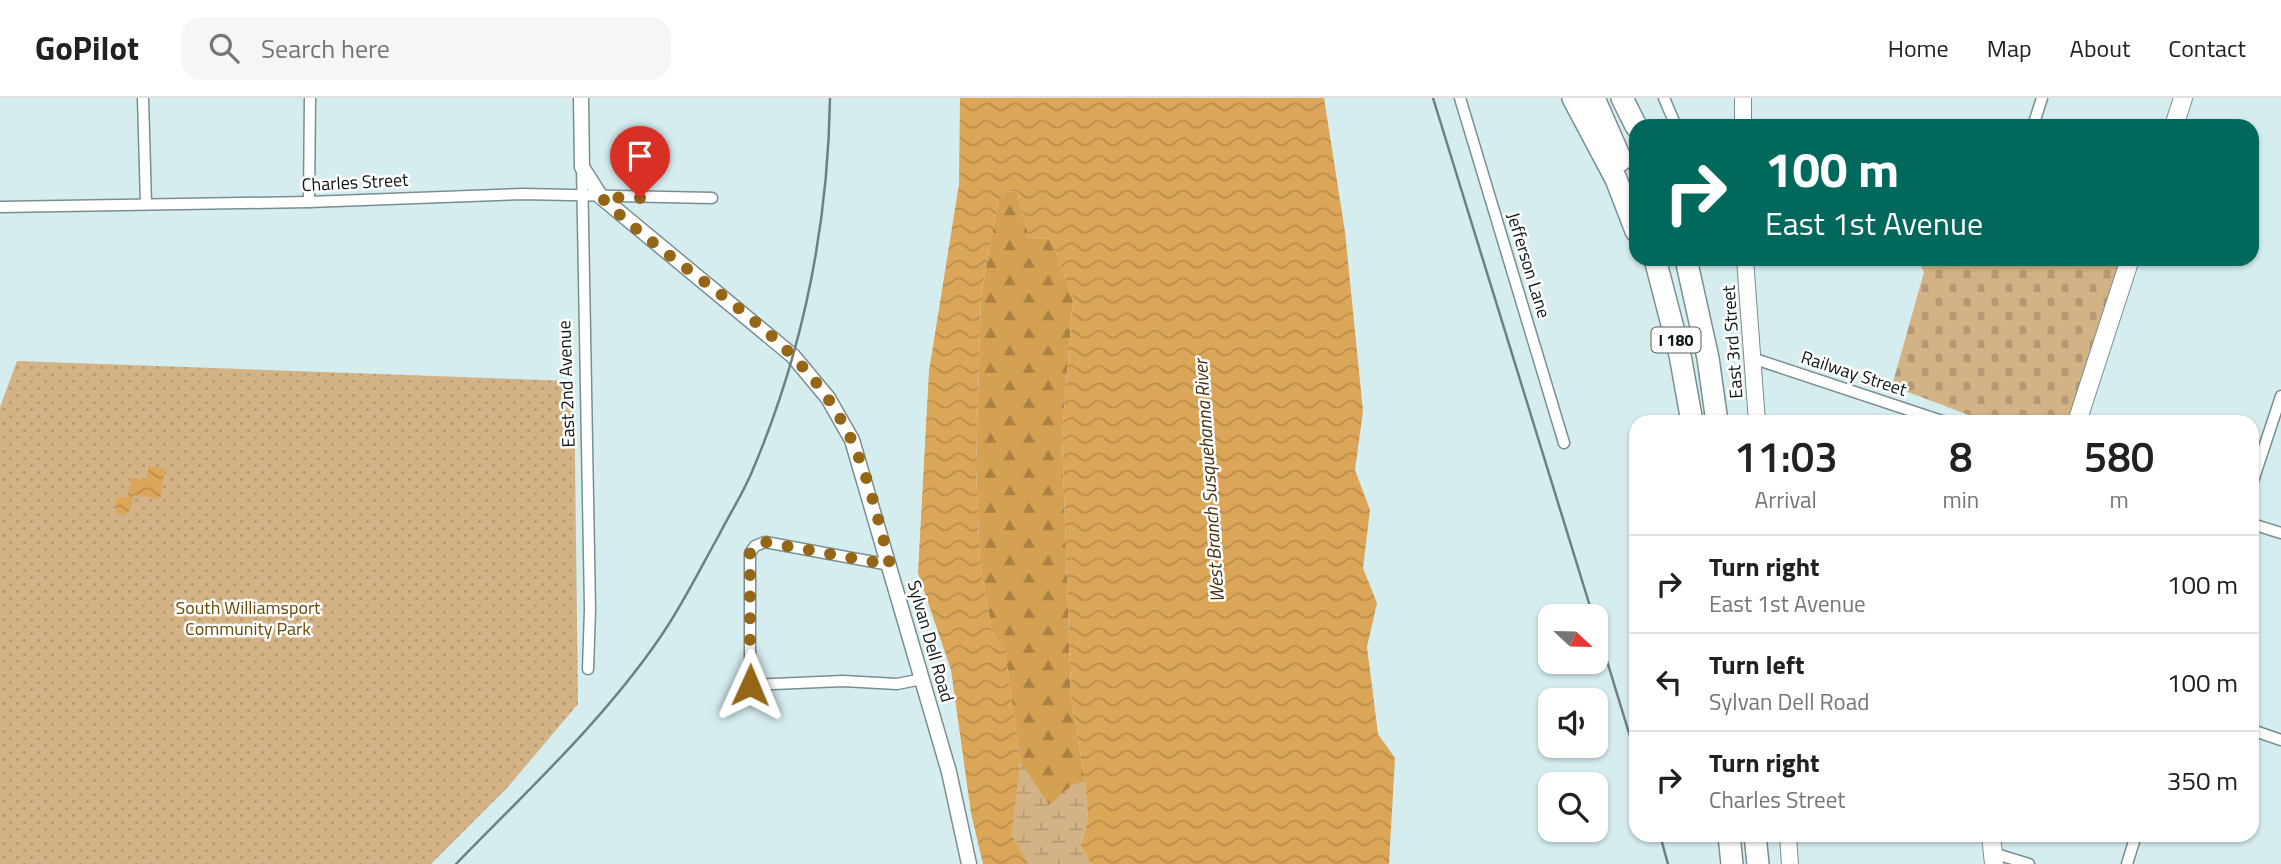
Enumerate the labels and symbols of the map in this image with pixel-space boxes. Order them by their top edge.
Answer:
pin [610,126,670,198]
street label: Charles Street [301,166,410,198]
street label: Jefferson Lane [1500,209,1558,321]
street label: East 3rd Street [1715,284,1749,400]
street label: East 2nd Avenue [550,320,582,448]
road number: I 180 [1652,328,1700,352]
street label: Railway Street [1798,343,1911,403]
water label: West Branch Susquehanna River [1185,356,1231,604]
street label: Sylvan Dell Road [901,577,961,705]
park label: South Williamsport Community Park [176,594,321,642]
north arrow [1538,604,1608,674]
position arrow [713,648,787,722]

